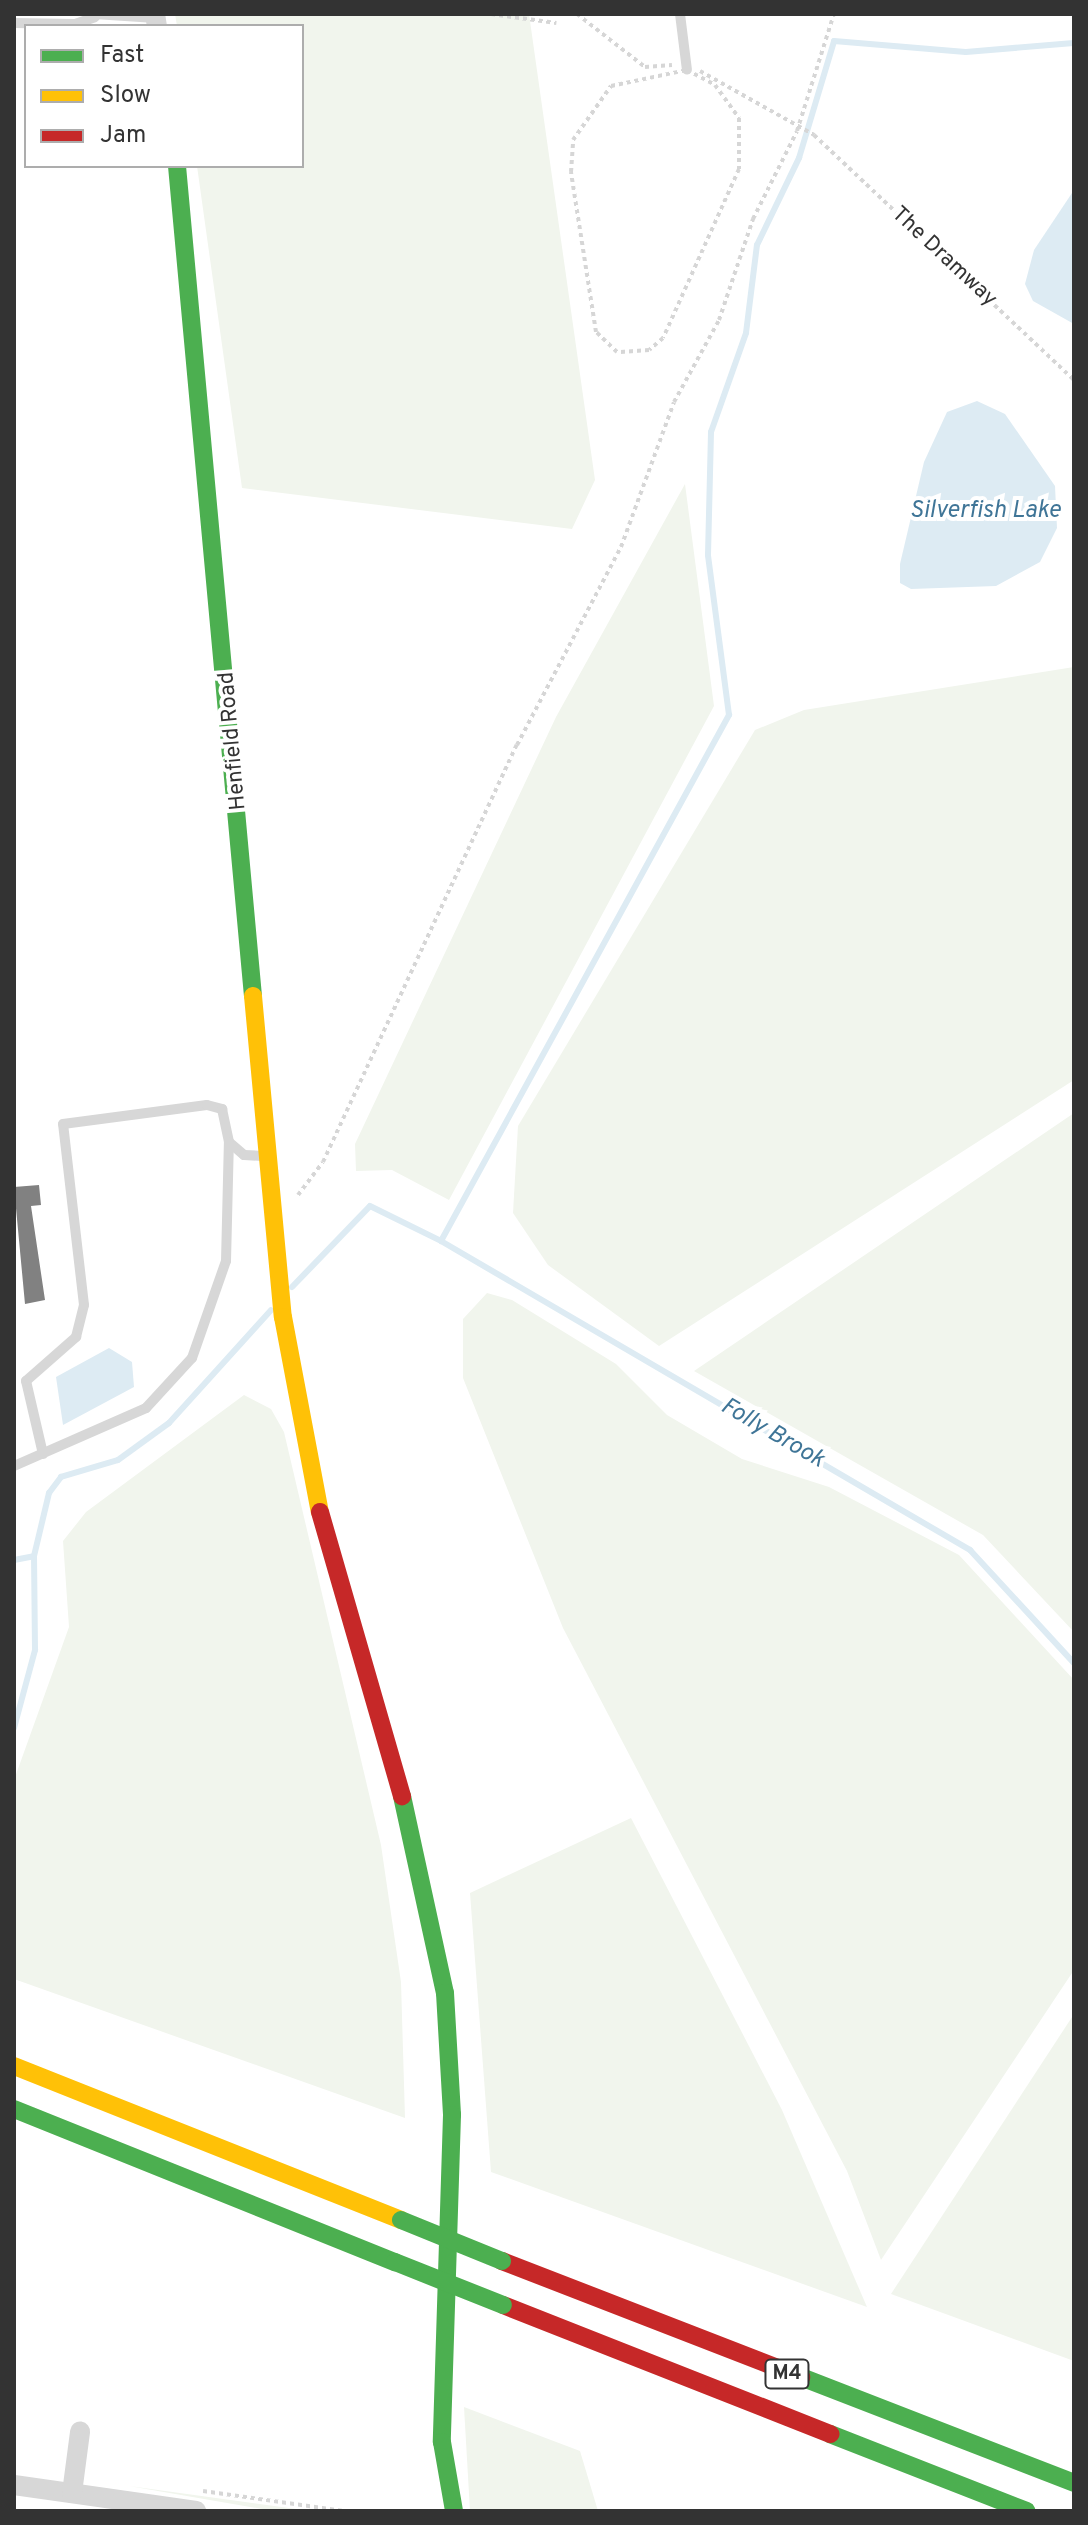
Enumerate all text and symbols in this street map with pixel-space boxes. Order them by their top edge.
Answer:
legend [24,24,304,168]
text: Fast [100,41,144,71]
text: Slow [100,81,151,111]
text: Jam [100,121,146,151]
street label: The Dramway [886,201,1002,313]
water label: Silverfish Lake [909,498,1061,526]
street label: Henfield Road [214,671,252,811]
water label: Folly Brook [715,1393,829,1475]
road number: M4 [763,2358,811,2390]

